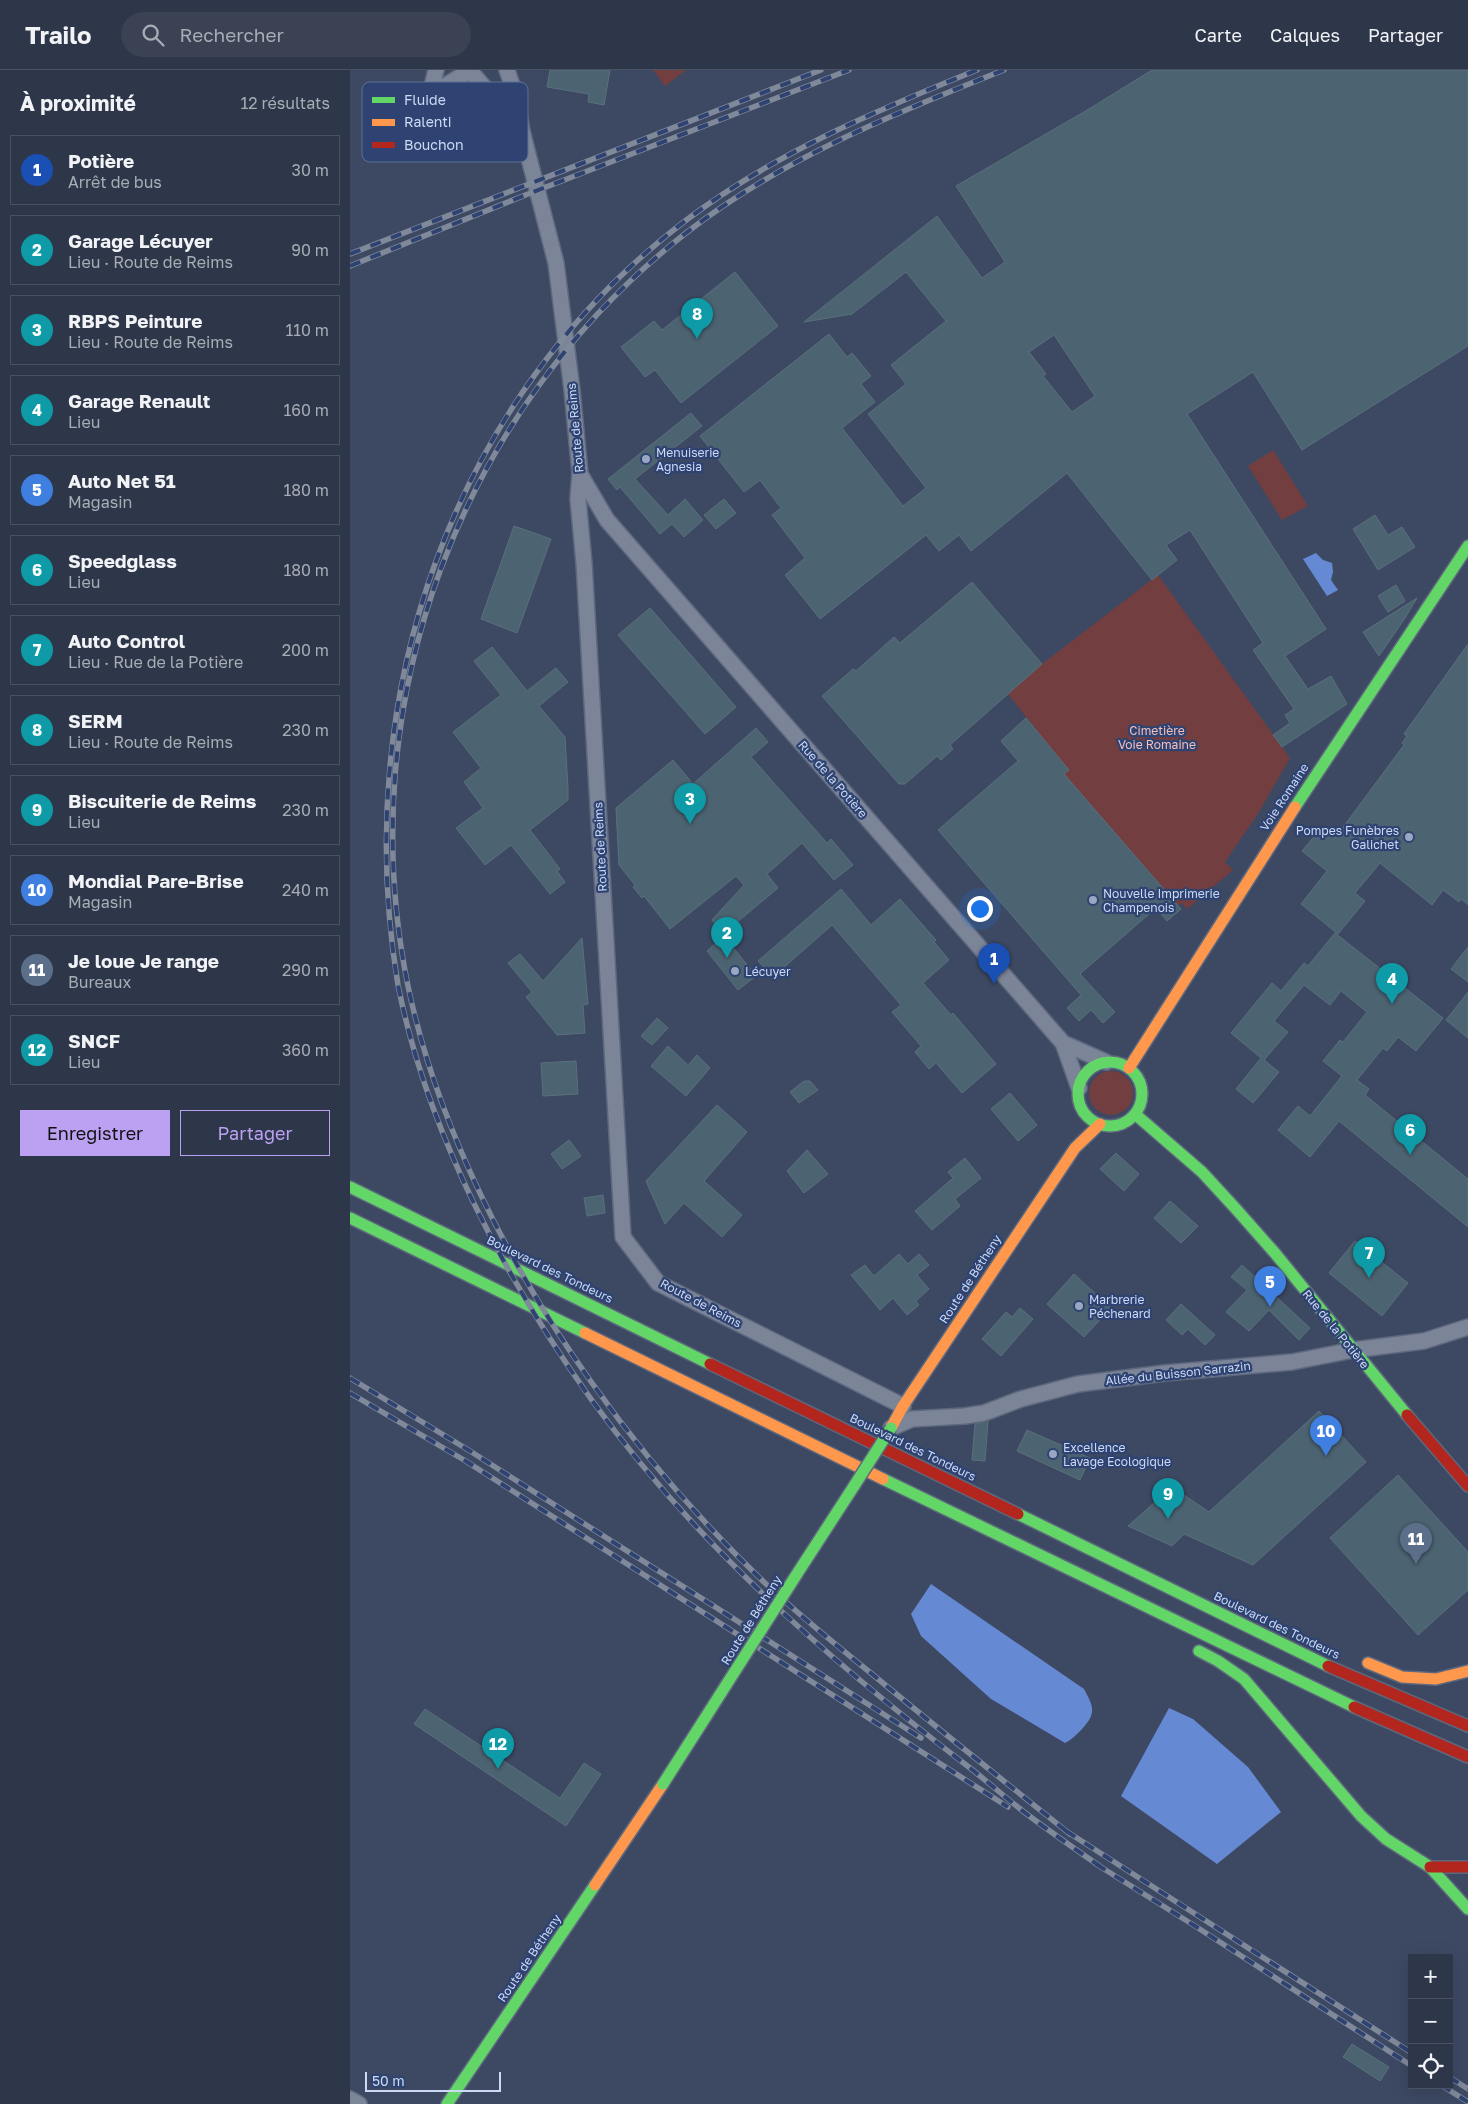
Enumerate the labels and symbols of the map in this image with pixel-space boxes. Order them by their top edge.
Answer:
legend [362,82,528,162]
text: Fluide [404,91,446,108]
text: Ralenti [404,113,452,130]
text: Bouchon [404,136,464,153]
pin: 8 [681,298,713,339]
street label: Route de Reims [564,383,586,473]
place label: Menuiserie Agnesia [656,445,719,474]
marker: Menuiserie Agnesia [640,453,652,465]
park label: Cimetière Voie Romaine [1118,723,1196,752]
street label: Rue de la Potière [795,737,871,821]
street label: Voie Romaine [1256,760,1312,834]
pin: 3 [674,783,706,824]
street label: Route de Reims [590,802,610,892]
place label: Pompes Funèbres Galichet [1296,823,1399,852]
marker: Pompes Funèbres Galichet [1403,831,1415,843]
place label: Nouvelle Imprimerie Champenois [1103,886,1220,915]
marker: Nouvelle Imprimerie Champenois [1087,894,1099,906]
your location [967,896,993,922]
pin: 2 [711,917,743,958]
pin: 1 [978,943,1010,984]
pin: 4 [1376,963,1408,1004]
place label: Lécuyer [745,964,791,979]
marker: Lécuyer [729,965,741,977]
pin: 6 [1394,1114,1426,1155]
street label: Boulevard des Tondeurs [485,1232,615,1306]
street label: Route de Bétheny [936,1232,1004,1326]
pin: 7 [1353,1237,1385,1278]
pin: 5 [1254,1266,1286,1307]
street label: Route de Reims [658,1275,744,1331]
street label: Rue de la Potière [1299,1286,1373,1372]
place label: Marbrerie Péchenard [1089,1292,1151,1321]
marker: Marbrerie Péchenard [1073,1300,1085,1312]
street label: Allée du Buisson Sarrazin [1105,1358,1251,1388]
street label: Boulevard des Tondeurs [848,1410,978,1484]
pin: 10 [1310,1415,1342,1456]
place label: Excellence Lavage Ecologique [1063,1440,1171,1469]
marker: Excellence Lavage Ecologique [1047,1448,1059,1460]
pin: 9 [1152,1478,1184,1519]
pin: 11 [1400,1523,1432,1564]
street label: Route de Bétheny [717,1572,785,1667]
street label: Boulevard des Tondeurs [1212,1588,1342,1662]
pin: 12 [482,1728,514,1769]
street label: Route de Bétheny [494,1911,564,2005]
scale bar [365,2069,501,2092]

